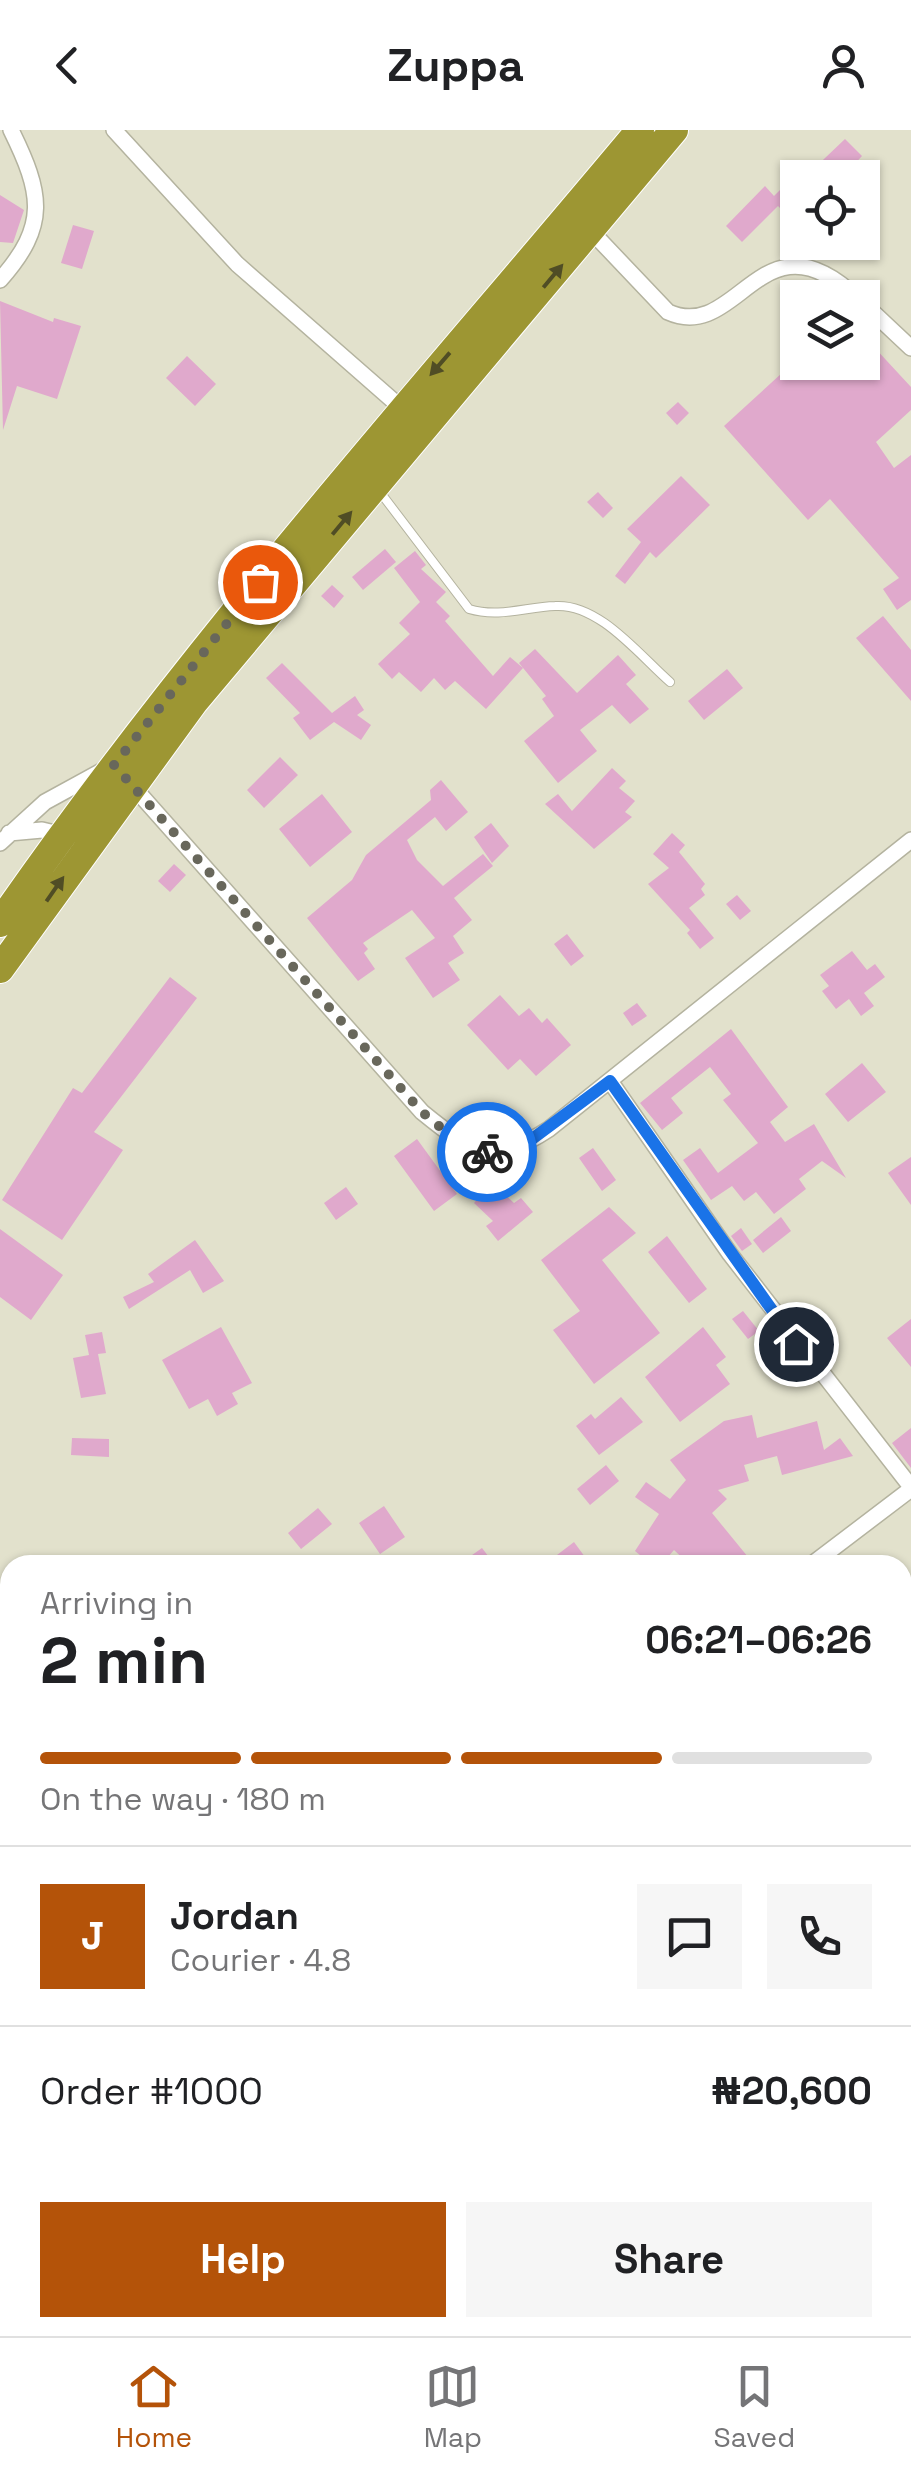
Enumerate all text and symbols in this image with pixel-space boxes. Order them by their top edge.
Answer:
text: Zuppa [387,37,524,94]
icon: back [40,38,95,93]
icon: person [816,38,871,93]
map controls [780,160,880,380]
button: locate [780,160,880,260]
one-way arrow [542,263,563,288]
button: layers [780,280,880,380]
one-way arrow [429,351,451,376]
one-way arrow [331,511,352,536]
pin [218,540,303,625]
icon: bag [233,555,288,610]
one-way arrow [45,876,64,902]
courier [437,1102,537,1202]
icon: bike [460,1125,515,1180]
pin [754,1302,839,1387]
icon: home [769,1317,824,1372]
text: Arriving in [40,1583,193,1623]
text: 06:21–06:26 [645,1616,872,1664]
text: 2 min [40,1619,208,1702]
text: On the way · 180 m [40,1779,326,1819]
button: chat [637,1884,742,1989]
button: phone [767,1884,872,1989]
text: Jordan [170,1892,299,1940]
text: J [81,1912,104,1960]
text: Courier · 4.8 [170,1940,351,1980]
text: Order #1000 [40,2067,263,2115]
text: ₦20,600 [711,2067,872,2115]
button: Help [40,2202,446,2317]
button: Share [466,2202,872,2317]
tab: Home [116,2359,192,2455]
tab: Map [424,2359,482,2455]
tab: Saved [714,2359,795,2455]

